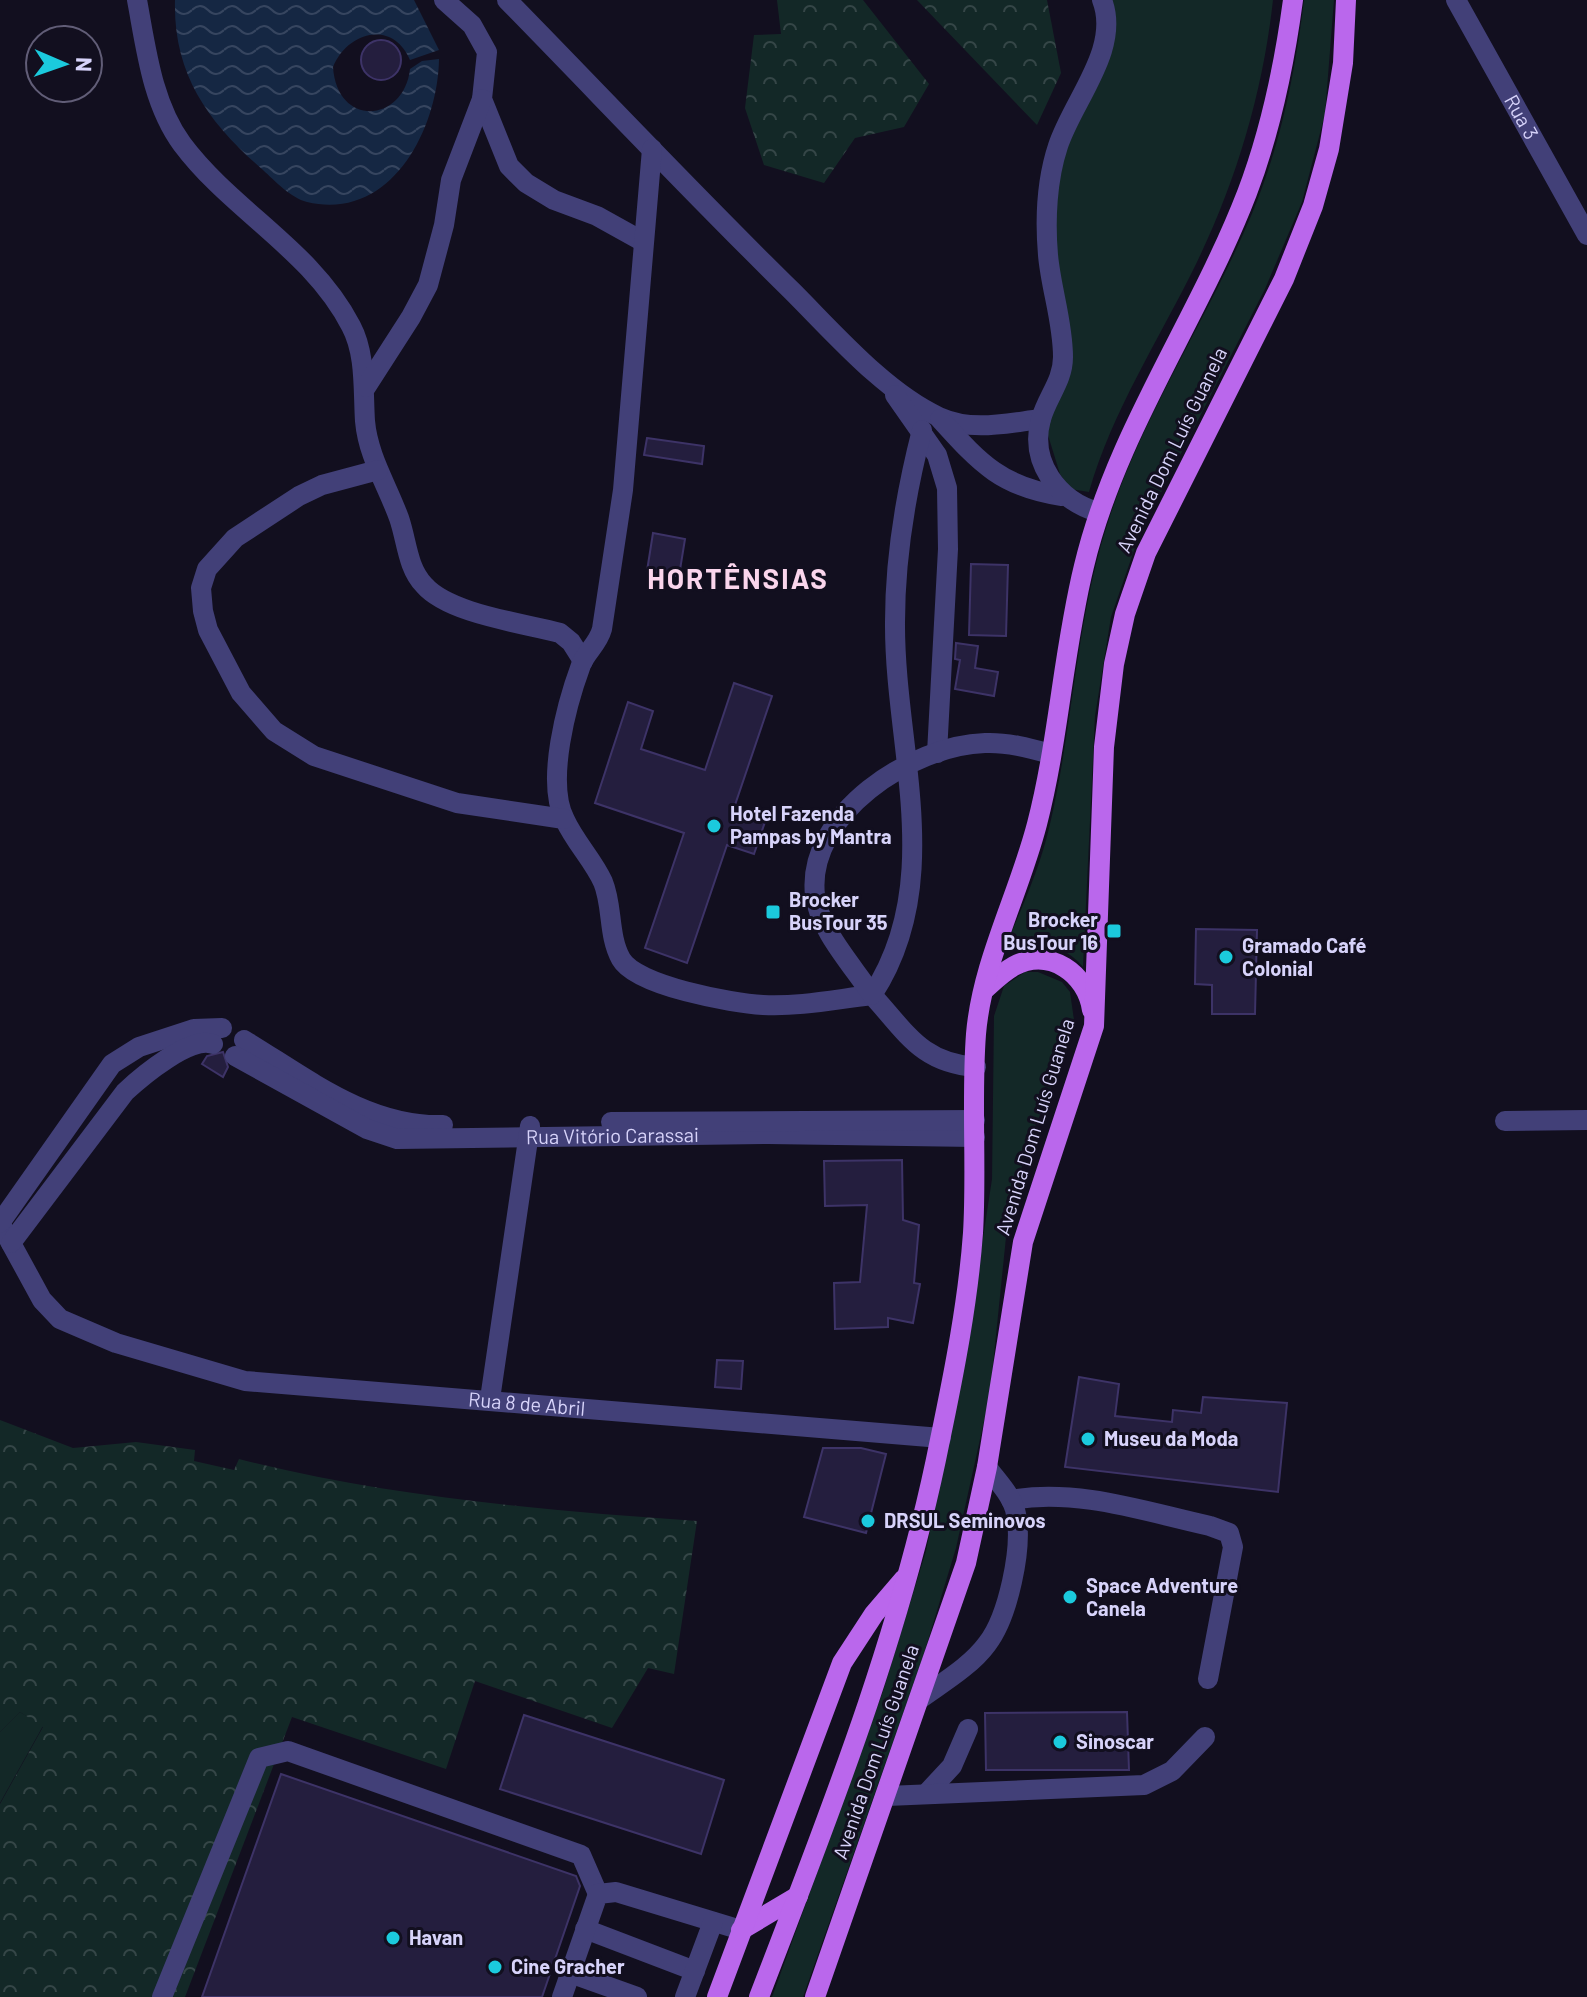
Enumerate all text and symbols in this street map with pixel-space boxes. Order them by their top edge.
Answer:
north arrow [24,24,104,104]
text: N [72,57,98,73]
street label: Rua 3 [1500,90,1544,143]
street label: Avenida Dom Luís Guanela [1111,343,1231,556]
district label: HORTÊNSIAS [647,561,829,595]
place label: Hotel Fazenda Pampas by Mantra [730,801,891,848]
marker: Hotel Fazenda Pampas by Mantra [705,817,723,835]
place label: Brocker BusTour 35 [789,887,888,934]
marker: Brocker BusTour 35 [764,903,782,921]
place label: Brocker BusTour 16 [1003,907,1098,954]
marker: Brocker BusTour 16 [1105,922,1123,940]
place label: Gramado Café Colonial [1242,933,1367,980]
marker: Gramado Café Colonial [1217,948,1235,966]
street label: Avenida Dom Luís Guanela [990,1015,1078,1238]
street label: Rua Vitório Carassai [526,1122,699,1148]
street label: Rua 8 de Abril [467,1386,586,1420]
place label: Museu da Moda [1104,1426,1238,1450]
marker: Museu da Moda [1079,1430,1097,1448]
place label: DRSUL Seminovos [884,1508,1046,1532]
marker: DRSUL Seminovos [859,1512,877,1530]
place label: Space Adventure Canela [1086,1573,1238,1620]
marker: Space Adventure Canela [1061,1588,1079,1606]
street label: Avenida Dom Luís Guanela [827,1641,923,1862]
place label: Sinoscar [1076,1729,1154,1753]
marker: Sinoscar [1051,1733,1069,1751]
place label: Havan [409,1925,463,1949]
marker: Havan [384,1929,402,1947]
place label: Cine Gracher [511,1954,625,1978]
marker: Cine Gracher [486,1958,504,1976]

